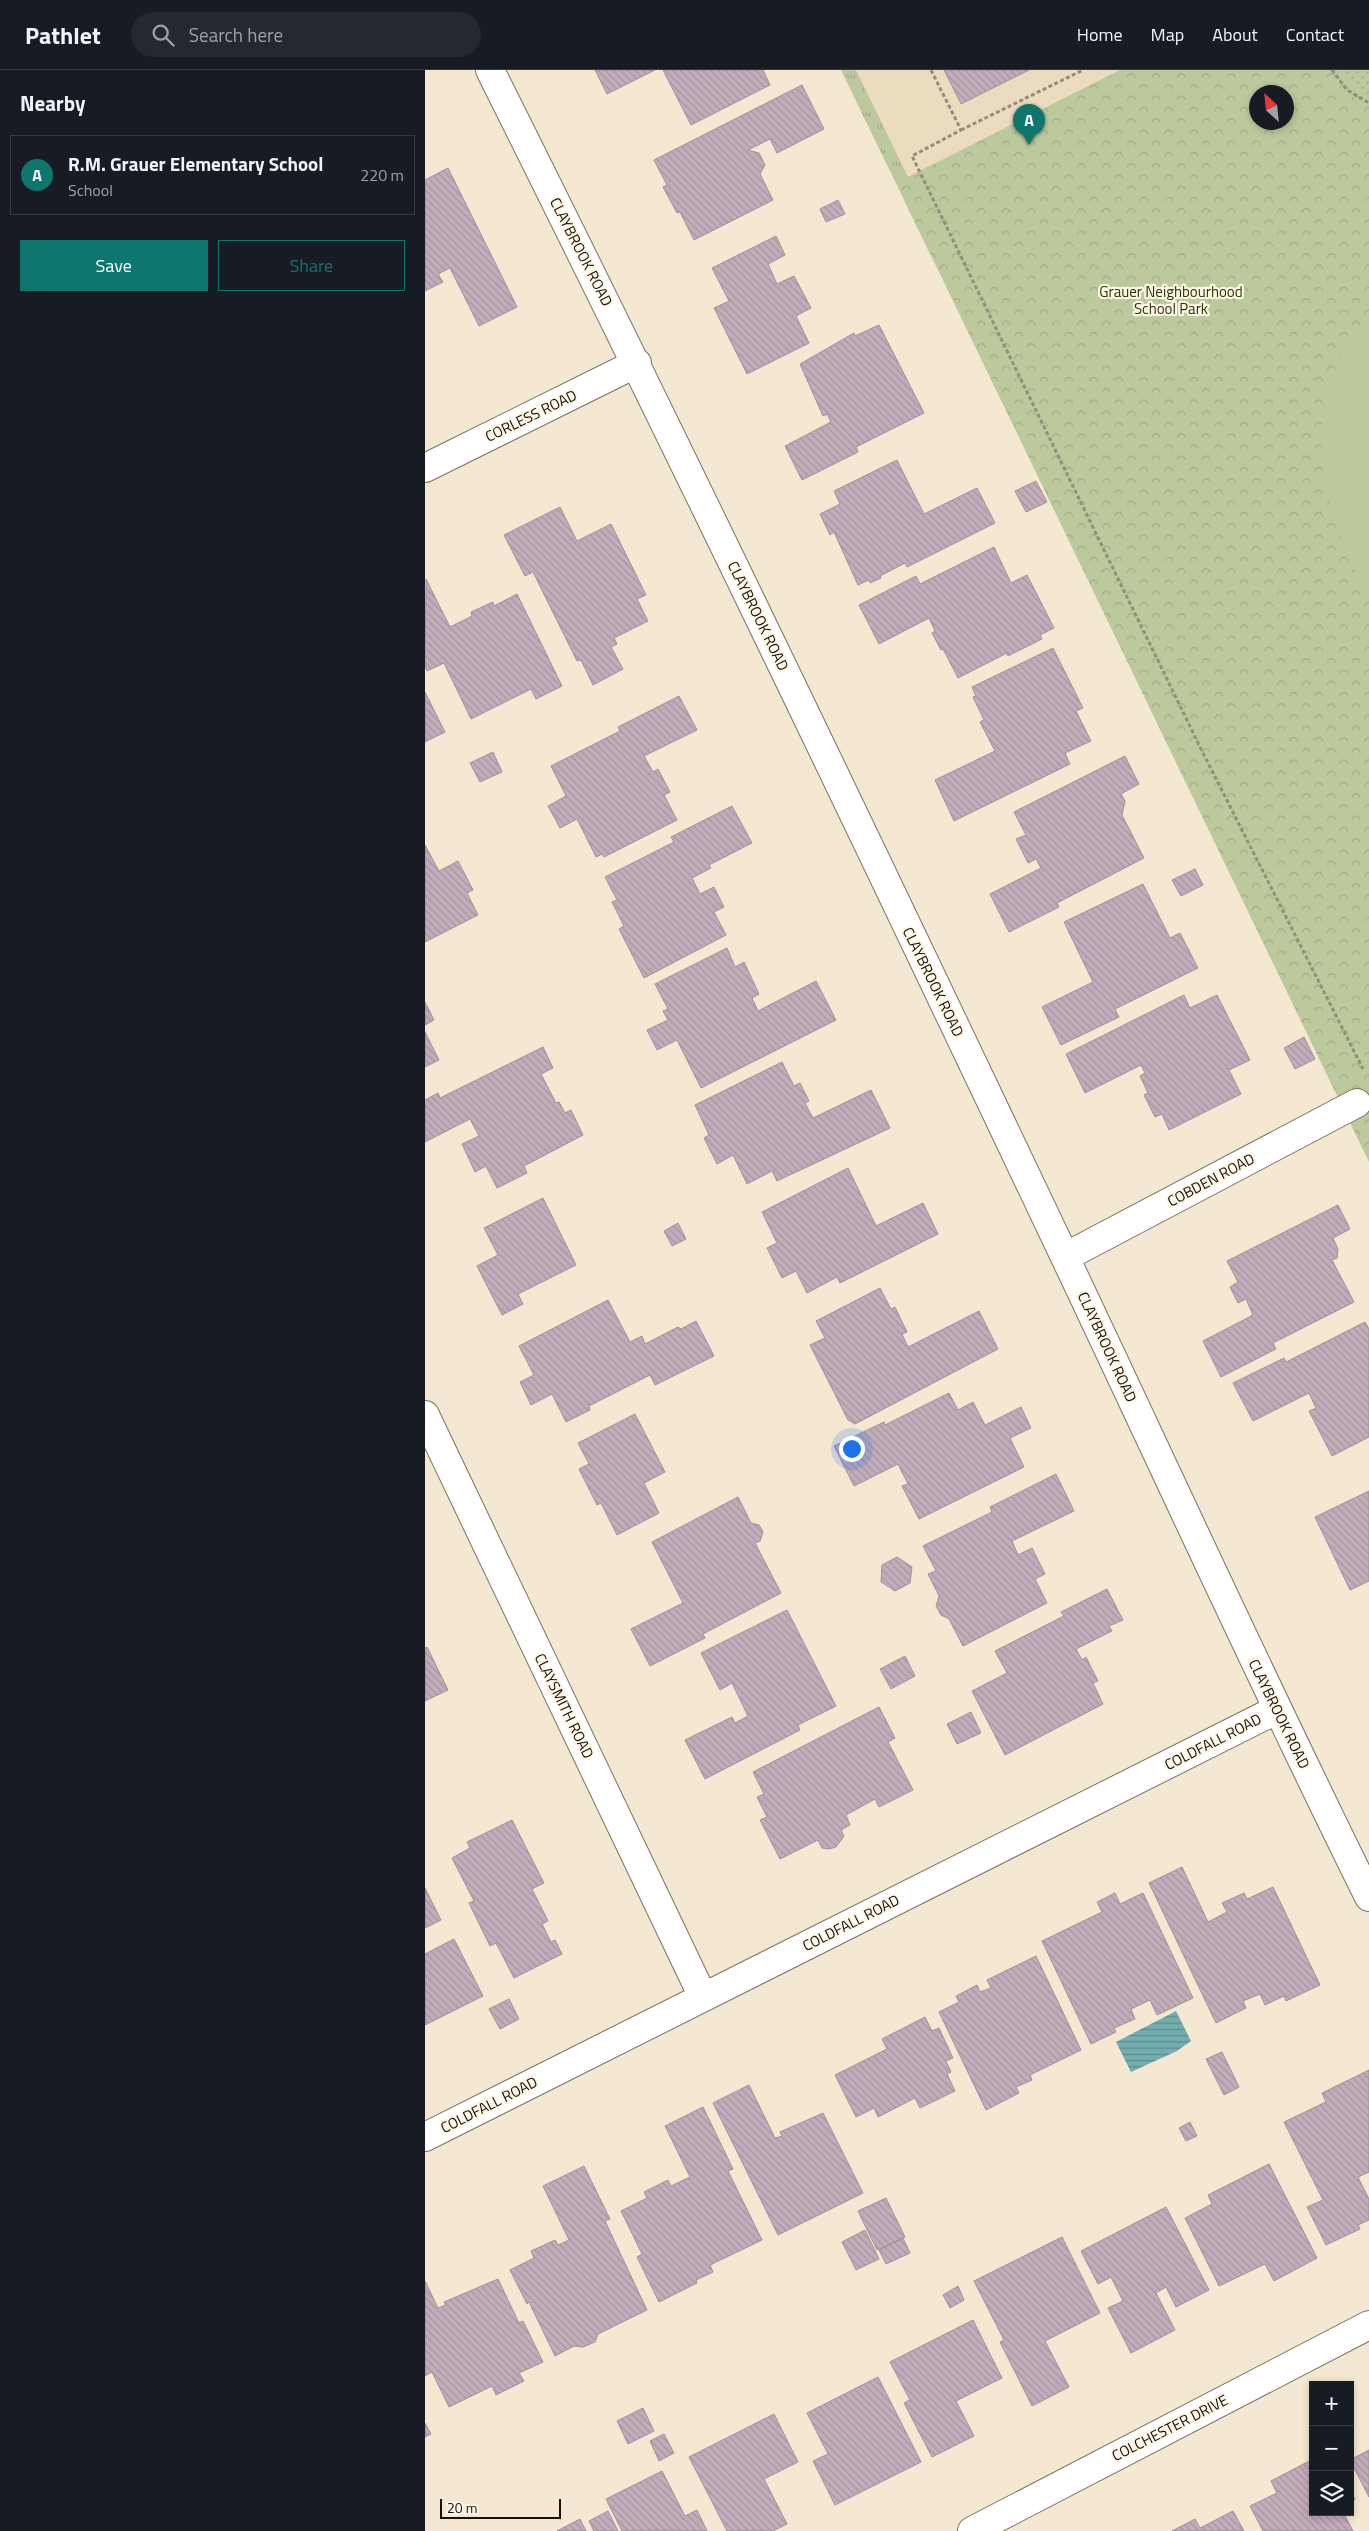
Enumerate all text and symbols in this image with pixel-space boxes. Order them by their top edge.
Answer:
search box [131,12,481,57]
text: Pathlet [25,17,101,53]
text: Search here [189,20,283,49]
icon: search [149,21,177,49]
text: Home [1077,21,1123,48]
text: Map [1151,21,1184,48]
text: About [1212,21,1258,48]
text: Contact [1286,21,1344,48]
north arrow [1249,85,1294,130]
text: Nearby [20,87,85,119]
pin: A [1013,104,1045,145]
text: R.M. Grauer Elementary School [68,149,323,178]
text: A [32,163,42,187]
text: 220 m [360,163,404,187]
text: School [68,178,113,202]
street label: CLAYBROOK ROAD [544,193,619,310]
button: Save [20,240,208,291]
button: Share [218,240,405,291]
park label: Grauer Neighbourhood School Park [1099,280,1243,320]
street label: CORLESS ROAD [481,383,581,448]
street label: CLAYBROOK ROAD [722,557,795,674]
street label: CLAYBROOK ROAD [897,923,970,1040]
street label: COBDEN ROAD [1163,1147,1259,1212]
street label: CLAYBROOK ROAD [1072,1288,1143,1406]
your location [839,1436,865,1462]
street label: CLAYSMITH ROAD [529,1649,600,1762]
street label: CLAYBROOK ROAD [1243,1655,1316,1772]
street label: COLDFALL ROAD [1160,1707,1265,1776]
street label: COLDFALL ROAD [798,1888,903,1957]
street label: COLDFALL ROAD [436,2070,541,2139]
map controls [1309,2381,1354,2516]
button: + [1309,2381,1354,2426]
street label: COLCHESTER DRIVE [1108,2388,1232,2467]
button: − [1309,2426,1354,2471]
button: layers [1309,2471,1354,2516]
scale bar [440,2496,561,2519]
text: 20 m [447,2497,477,2518]

